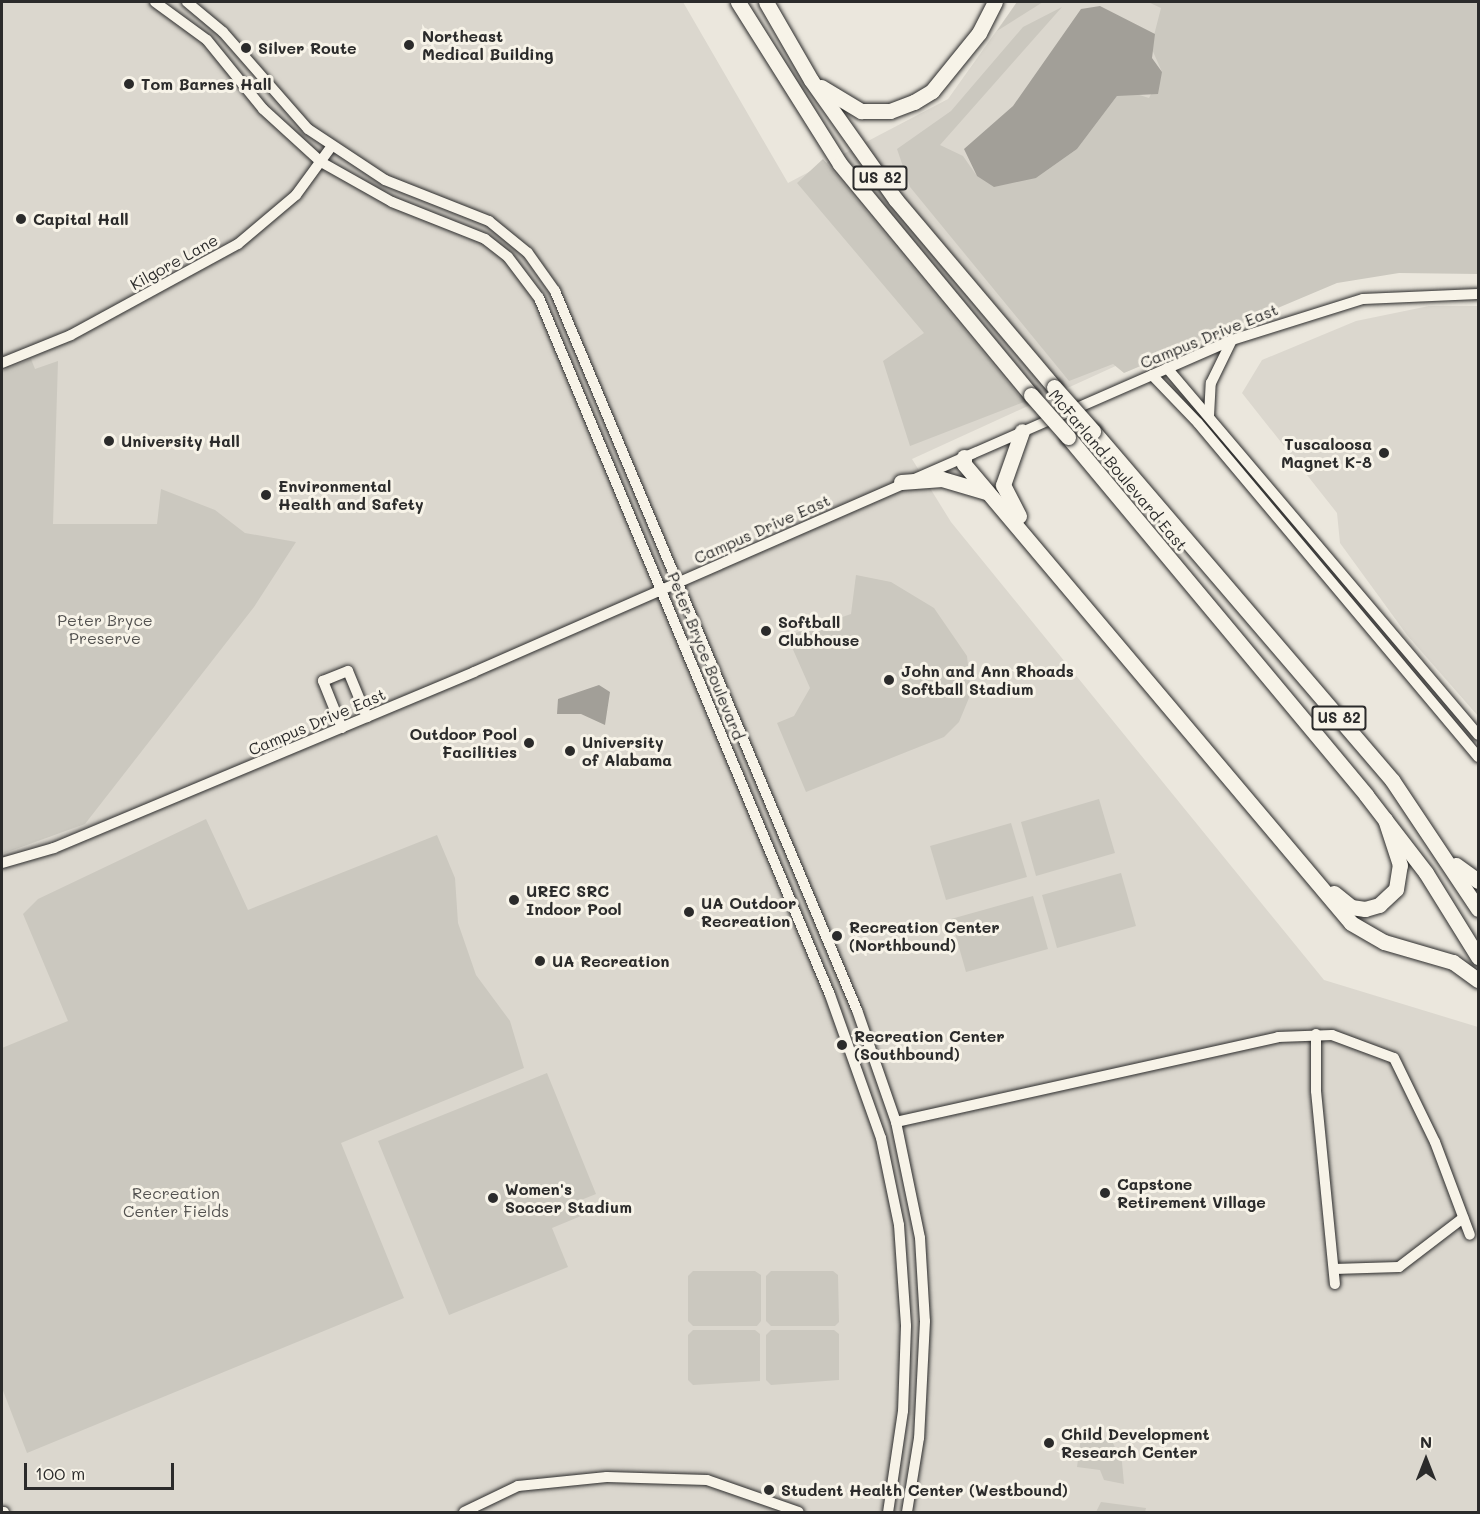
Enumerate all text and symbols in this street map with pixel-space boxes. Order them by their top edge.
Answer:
place label: Northeast Medical Building [422,26,553,64]
marker: Northeast Medical Building [400,36,418,54]
place label: Silver Route [258,38,357,58]
marker: Silver Route [239,41,253,55]
place label: Tom Barnes Hall [141,74,271,94]
marker: Tom Barnes Hall [122,77,136,91]
road number: US 82 [852,166,908,190]
place label: Capital Hall [33,209,129,229]
marker: Capital Hall [14,212,28,226]
street label: Kilgore Lane [127,230,221,294]
street label: Campus Drive East [1137,300,1281,372]
street label: McFarland Boulevard East [1045,385,1191,555]
place label: University Hall [121,431,240,451]
marker: University Hall [102,434,116,448]
place label: Tuscaloosa Magnet K-8 [1281,434,1372,472]
marker: Tuscaloosa Magnet K-8 [1377,446,1391,460]
place label: Environmental Health and Safety [278,476,424,514]
marker: Environmental Health and Safety [259,488,273,502]
street label: Campus Drive East [691,490,833,568]
street label: Peter Bryce Boulevard [664,569,748,743]
park label: Peter Bryce Preserve [57,610,153,648]
place label: Softball Clubhouse [778,612,859,650]
marker: Softball Clubhouse [759,624,773,638]
place label: John and Ann Rhoads Softball Stadium [901,661,1074,699]
marker: John and Ann Rhoads Softball Stadium [882,673,896,687]
street label: Campus Drive East [246,684,388,760]
road number: US 82 [1310,706,1368,730]
place label: Outdoor Pool Facilities [409,724,517,762]
place label: University of Alabama [582,732,672,770]
marker: Outdoor Pool Facilities [522,736,536,750]
marker: University of Alabama [563,744,577,758]
place label: UREC SRC Indoor Pool [526,881,622,919]
marker: UREC SRC Indoor Pool [507,893,521,907]
place label: UA Outdoor Recreation [701,893,796,931]
marker: UA Outdoor Recreation [682,905,696,919]
place label: Recreation Center (Northbound) [849,917,1000,955]
marker: Recreation Center (Northbound) [830,929,844,943]
place label: UA Recreation [552,951,669,971]
marker: UA Recreation [533,954,547,968]
place label: Recreation Center (Southbound) [854,1026,1005,1064]
marker: Recreation Center (Southbound) [835,1038,849,1052]
place label: Capstone Retirement Village [1117,1174,1266,1212]
place label: Women's Soccer Stadium [505,1179,632,1217]
park label: Recreation Center Fields [123,1183,229,1221]
marker: Capstone Retirement Village [1098,1186,1112,1200]
marker: Women's Soccer Stadium [486,1191,500,1205]
place label: Child Development Research Center [1061,1424,1210,1462]
north arrow [1396,1430,1456,1490]
text: N [1420,1431,1432,1452]
marker: Child Development Research Center [1042,1436,1056,1450]
scale bar [27,1451,177,1489]
text: 100 m [35,1461,85,1485]
place label: Student Health Center (Westbound) [781,1480,1068,1500]
marker: Student Health Center (Westbound) [762,1483,776,1497]

